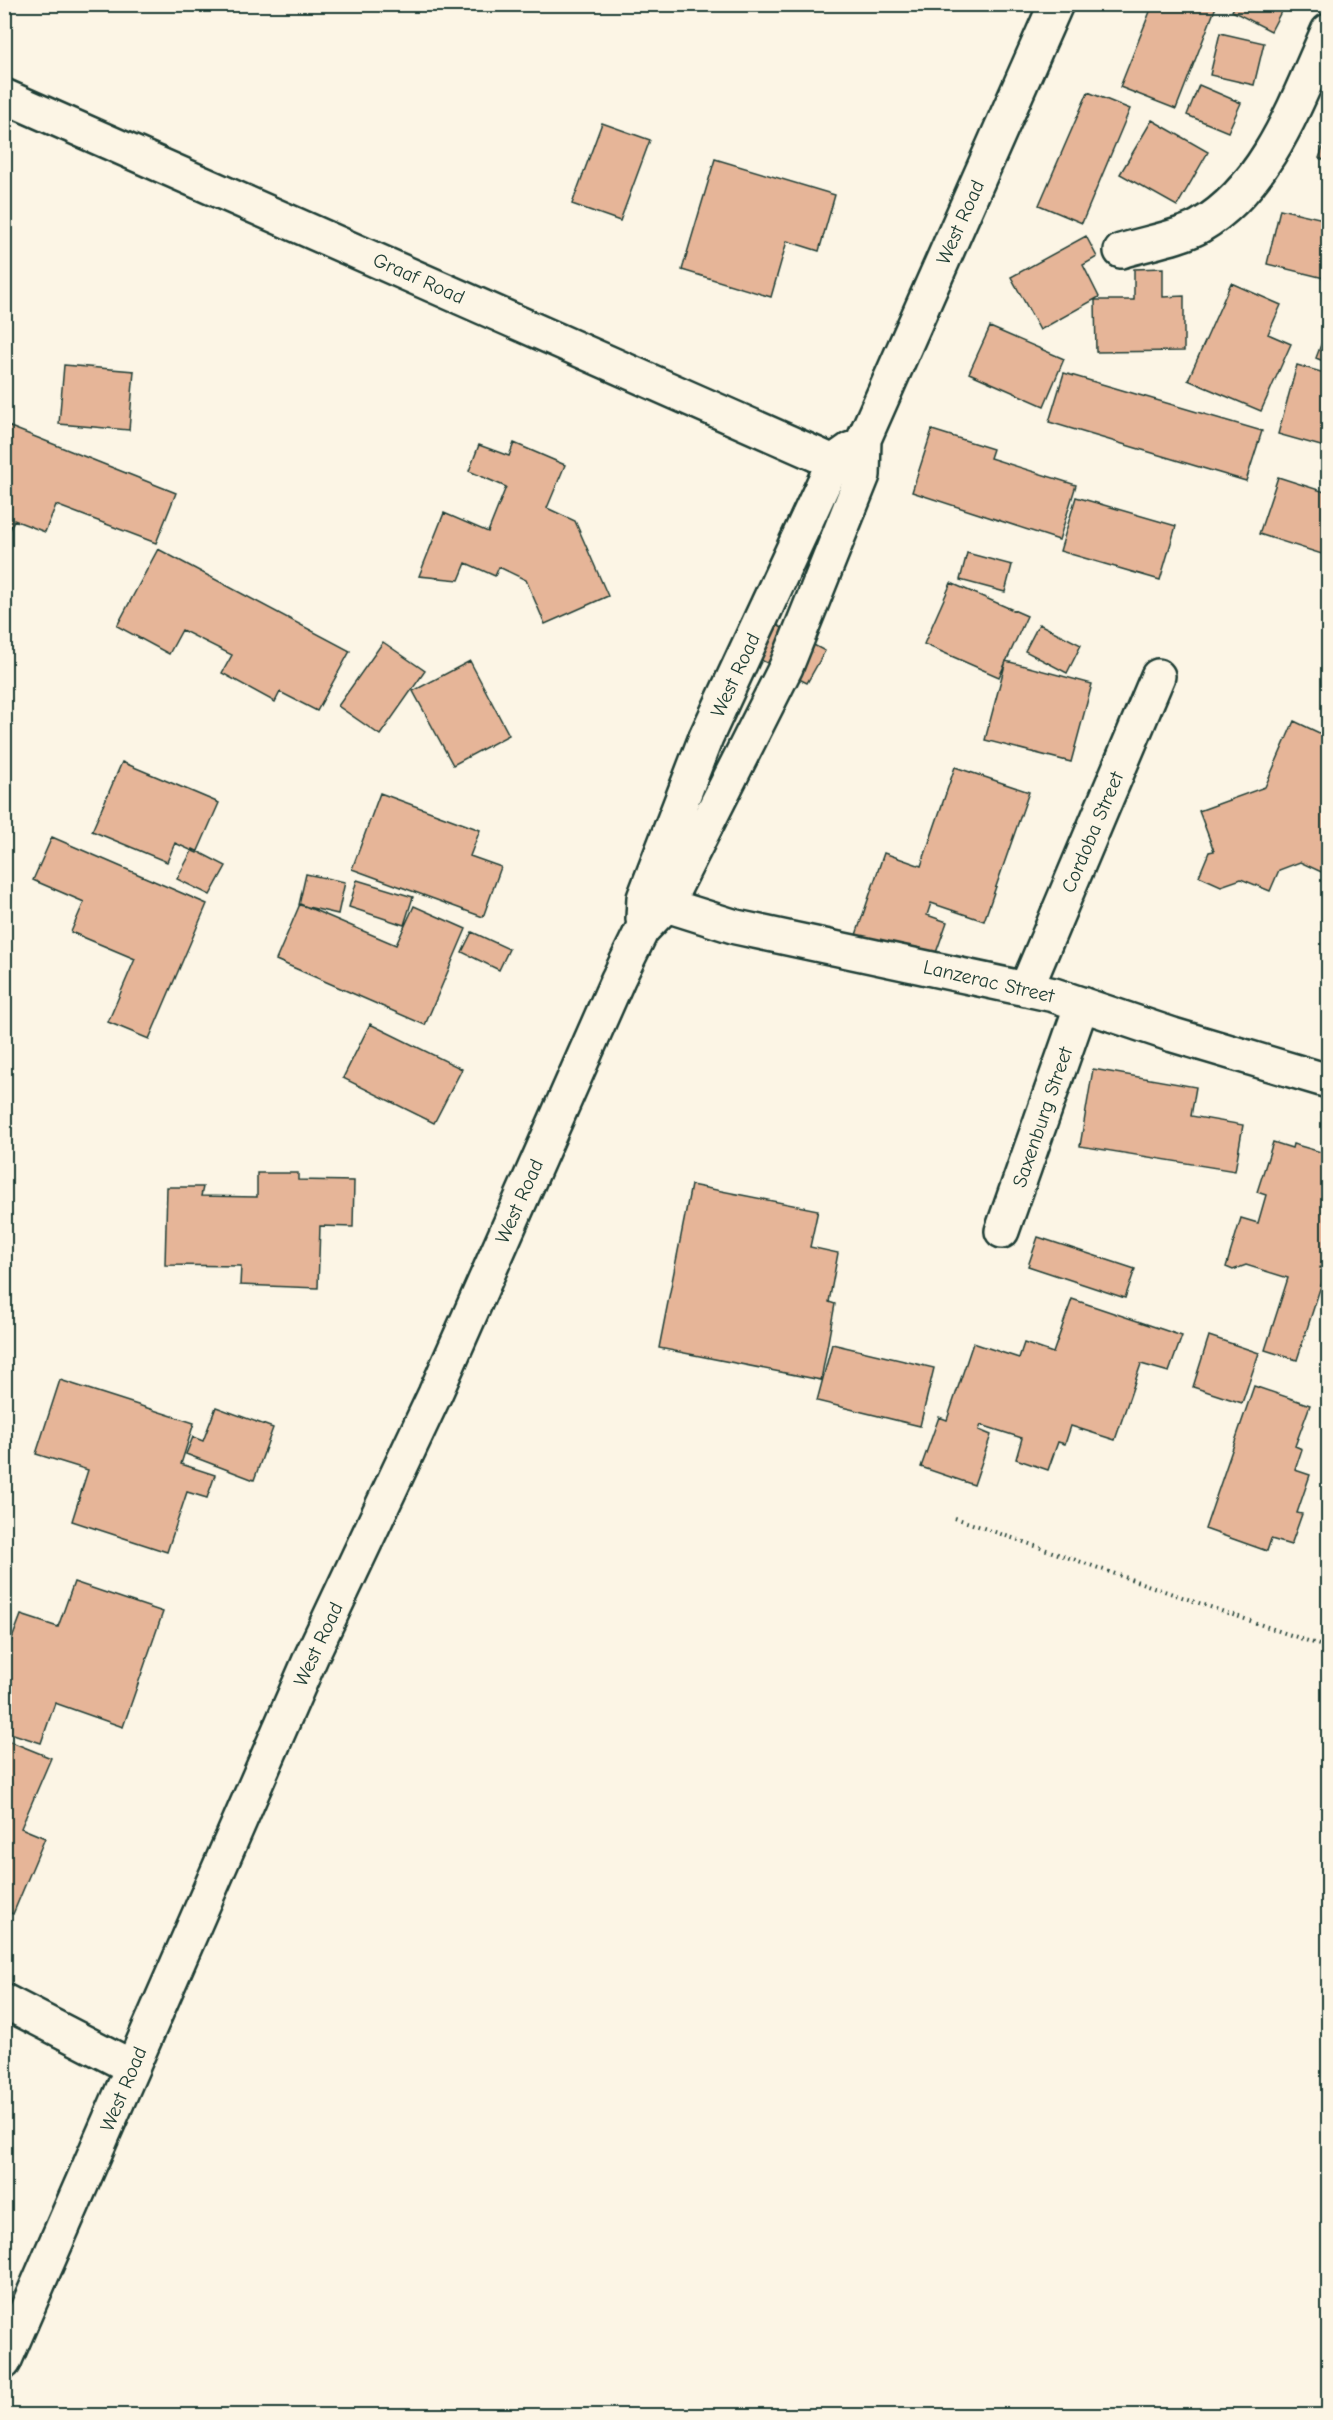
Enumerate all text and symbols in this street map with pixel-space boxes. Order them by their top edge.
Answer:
street label: West Road [932,176,989,268]
street label: Graaf Road [369,248,468,309]
street label: West Road [706,630,765,721]
street label: Cordoba Street [1057,767,1129,896]
street label: Lanzerac Street [921,955,1058,1008]
street label: Saxenburg Street [1008,1043,1078,1190]
street label: West Road [491,1155,548,1247]
street label: West Road [289,1599,348,1690]
street label: West Road [95,2043,152,2135]

